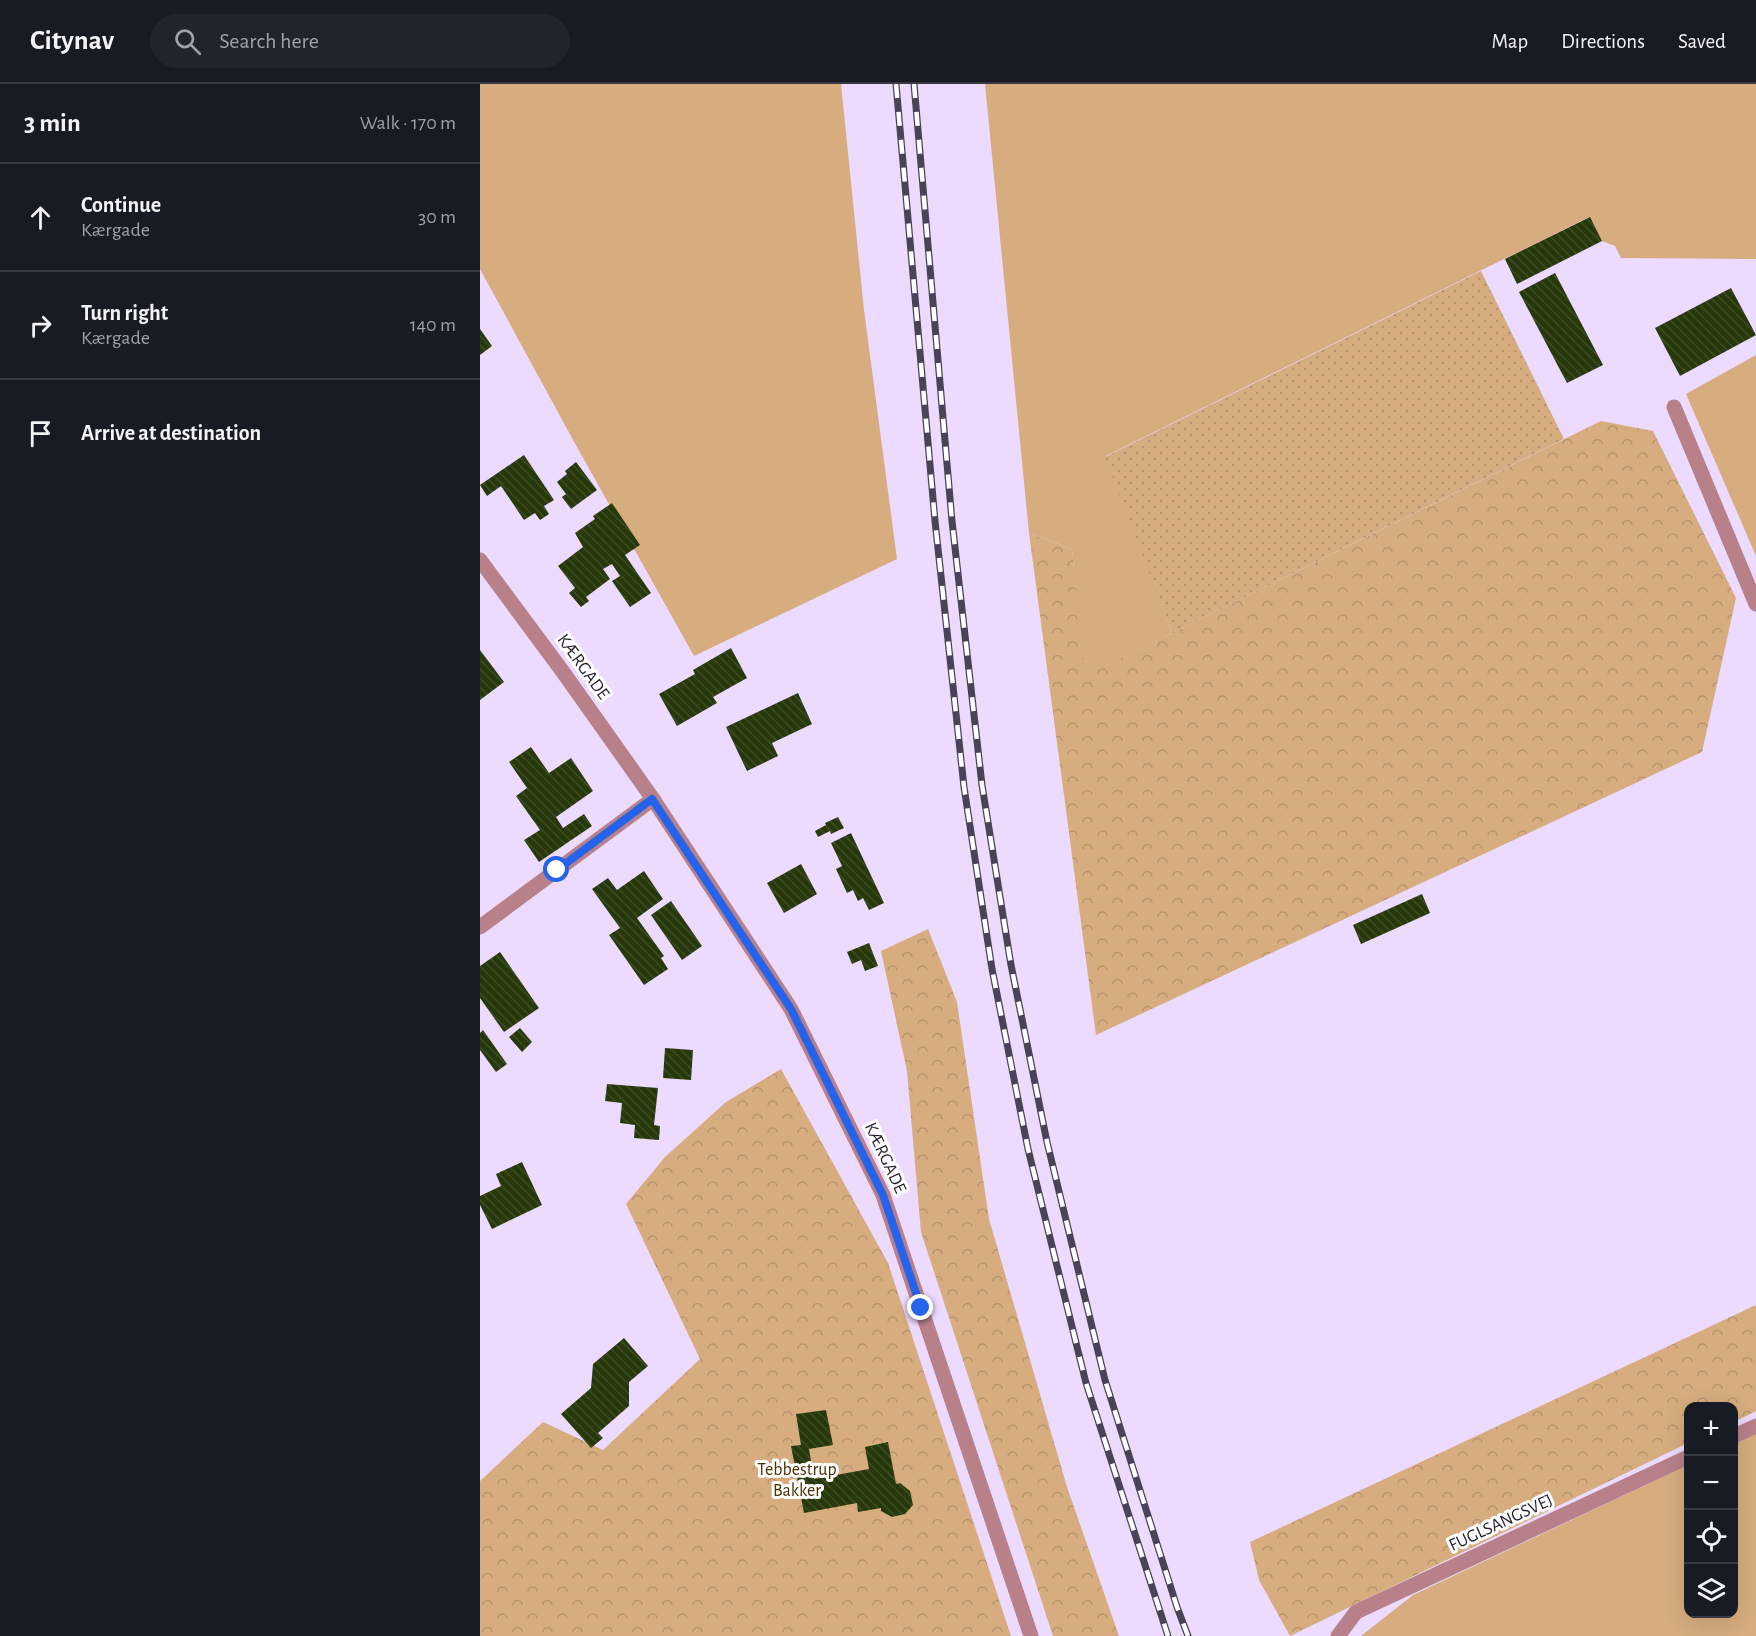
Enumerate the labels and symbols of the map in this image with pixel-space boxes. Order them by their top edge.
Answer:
street label: KÆRGADE [553,631,613,703]
route start [543,856,569,882]
street label: KÆRGADE [861,1120,909,1196]
route end [907,1294,933,1320]
park label: Tebbestrup Bakker [757,1461,837,1500]
street label: FUGLSANGSVEJ [1446,1491,1556,1555]

